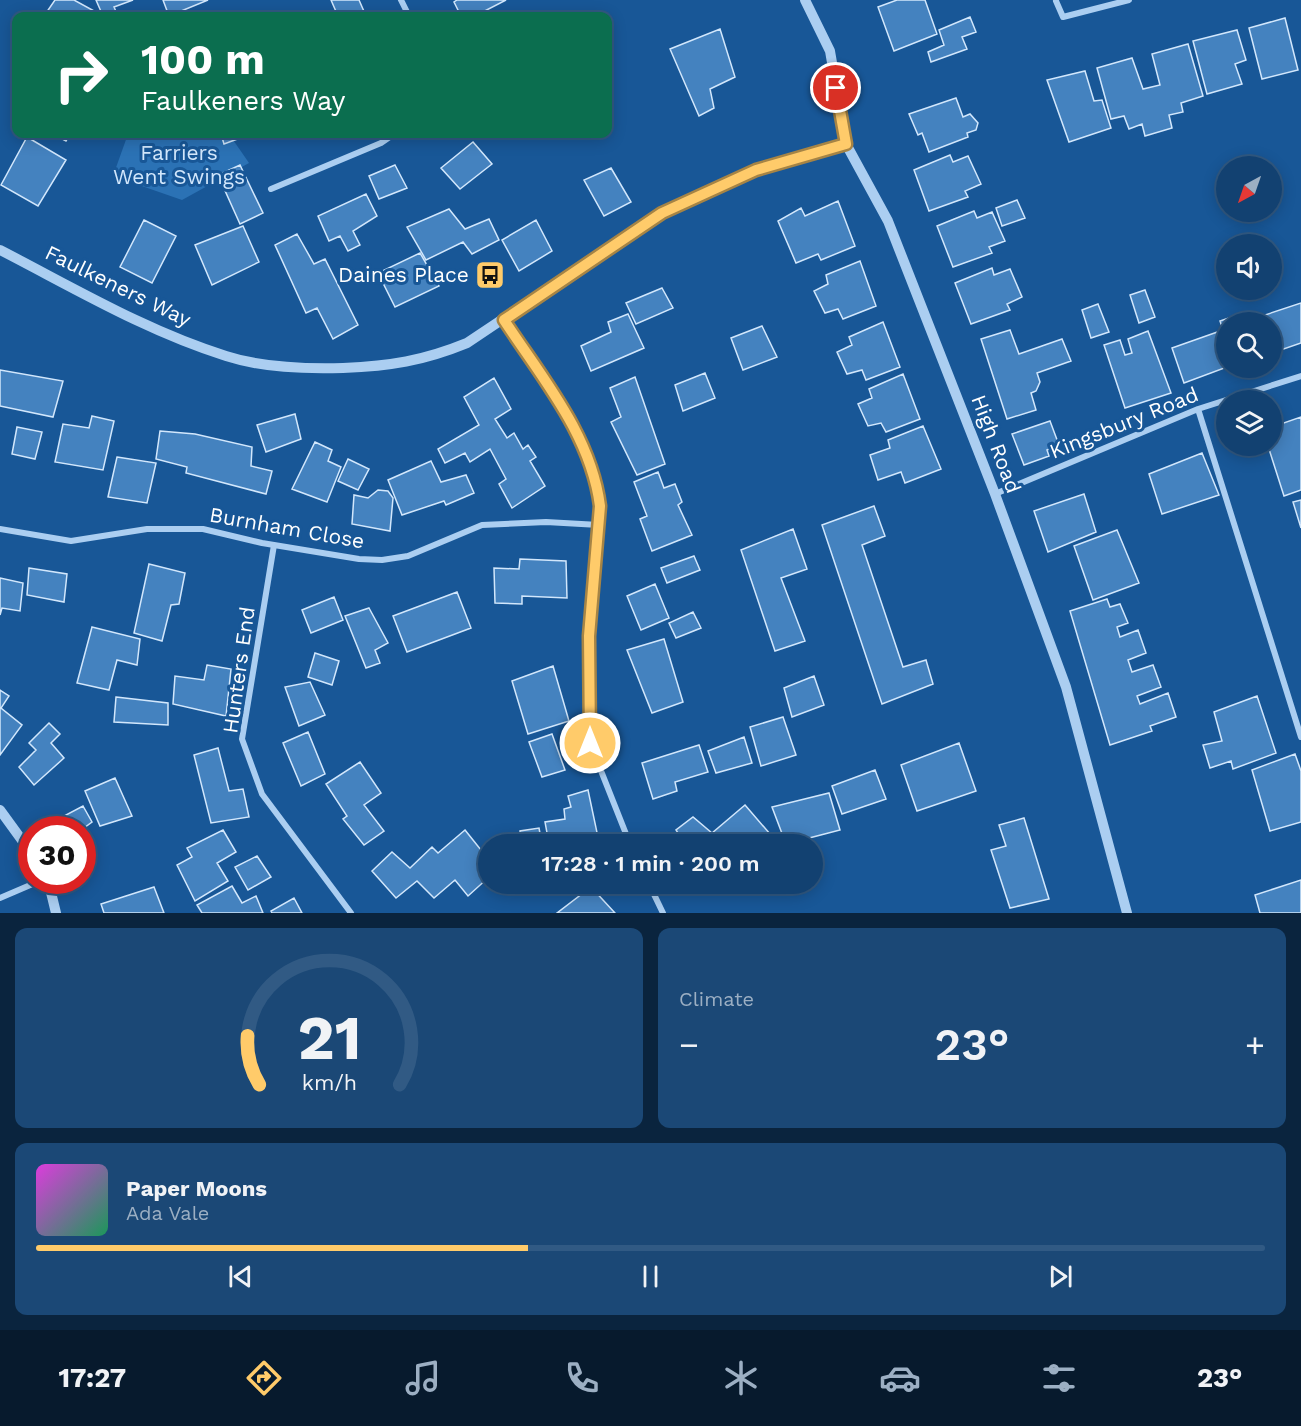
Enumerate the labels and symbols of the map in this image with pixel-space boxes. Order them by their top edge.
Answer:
pin [810,62,861,113]
park label: Farriers Went Swings [113,140,245,189]
north arrow [1216,156,1282,222]
street label: Faulkeners Way [41,239,195,332]
bus stop icon: Daines Place [474,259,506,291]
place label: Daines Place [338,262,469,287]
street label: Kingsbury Road [1046,381,1202,464]
street label: High Road [966,391,1027,497]
street label: Burnham Close [208,502,367,553]
street label: Hunters End [217,605,260,735]
position arrow [558,711,622,775]
speed limit sign: 30 [18,816,96,894]

